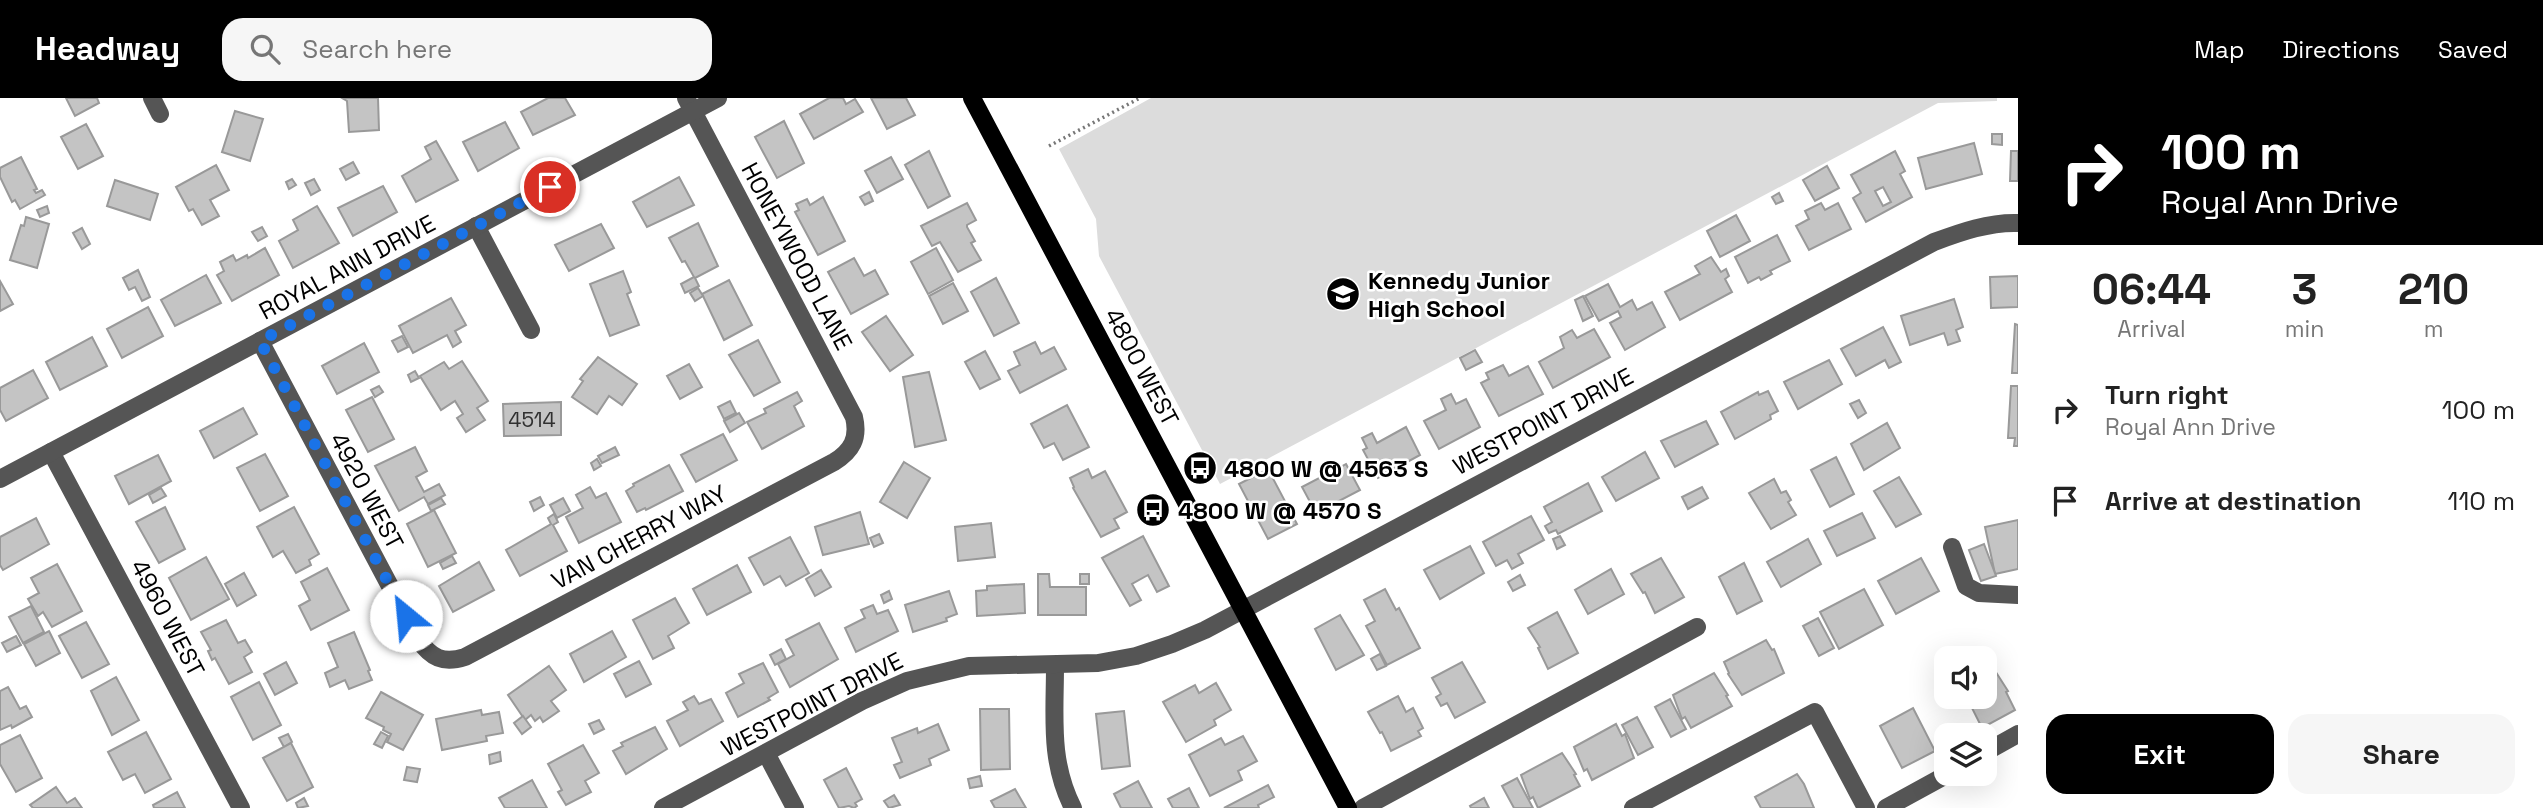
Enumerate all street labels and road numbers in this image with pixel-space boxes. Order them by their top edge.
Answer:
street label: HONEYWOOD LANE [734,157,860,355]
street label: ROYAL ANN DRIVE [254,207,440,327]
street label: 4800 WEST [1098,303,1186,431]
street label: WESTPOINT DRIVE [1447,360,1639,482]
street label: 4920 WEST [323,427,411,555]
street label: VAN CHERRY WAY [546,478,732,596]
street label: 4960 WEST [124,554,212,682]
street label: WESTPOINT DRIVE [716,645,908,763]

